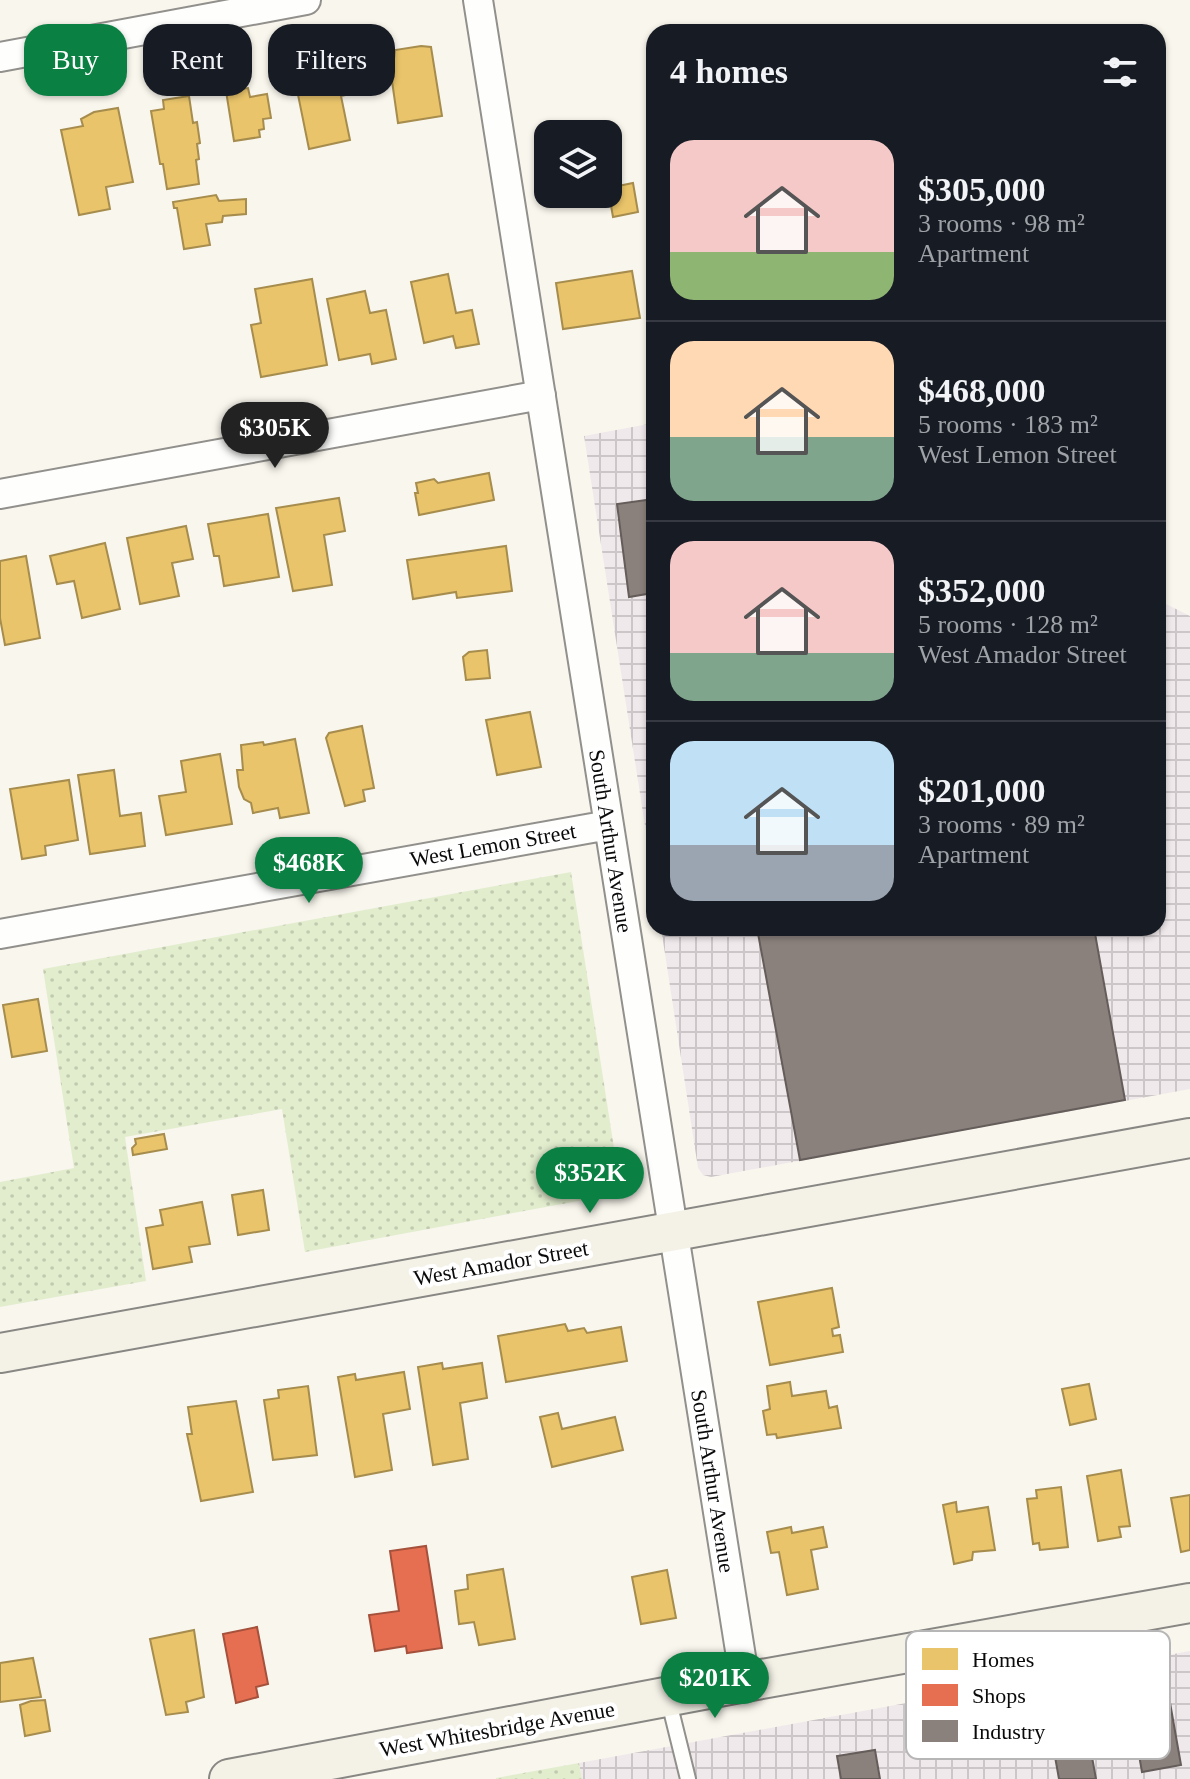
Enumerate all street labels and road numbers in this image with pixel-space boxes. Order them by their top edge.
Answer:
street label: South Arthur Avenue [584,748,638,934]
street label: West Lemon Street [408,818,578,872]
street label: West Amador Street [412,1235,590,1291]
street label: South Arthur Avenue [686,1388,740,1574]
street label: West Whitesbridge Avenue [378,1696,616,1762]

